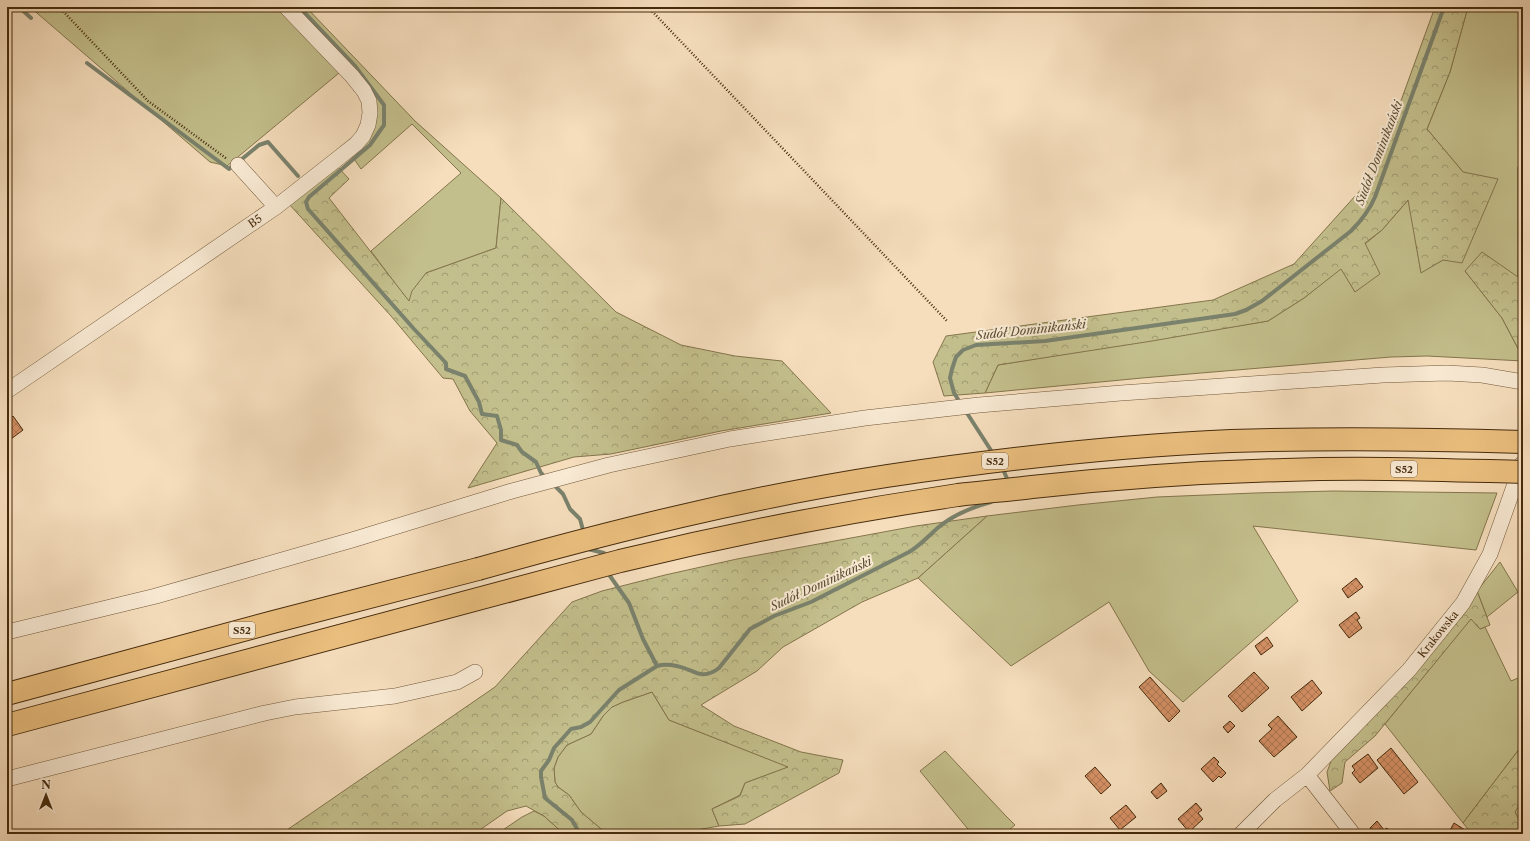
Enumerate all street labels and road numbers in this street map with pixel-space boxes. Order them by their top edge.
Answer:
street label: B5 [245,211,265,231]
road number: S52 [982,453,1008,469]
road number: S52 [1391,461,1417,477]
street label: Krakowska [1415,607,1461,661]
road number: S52 [229,622,255,638]

